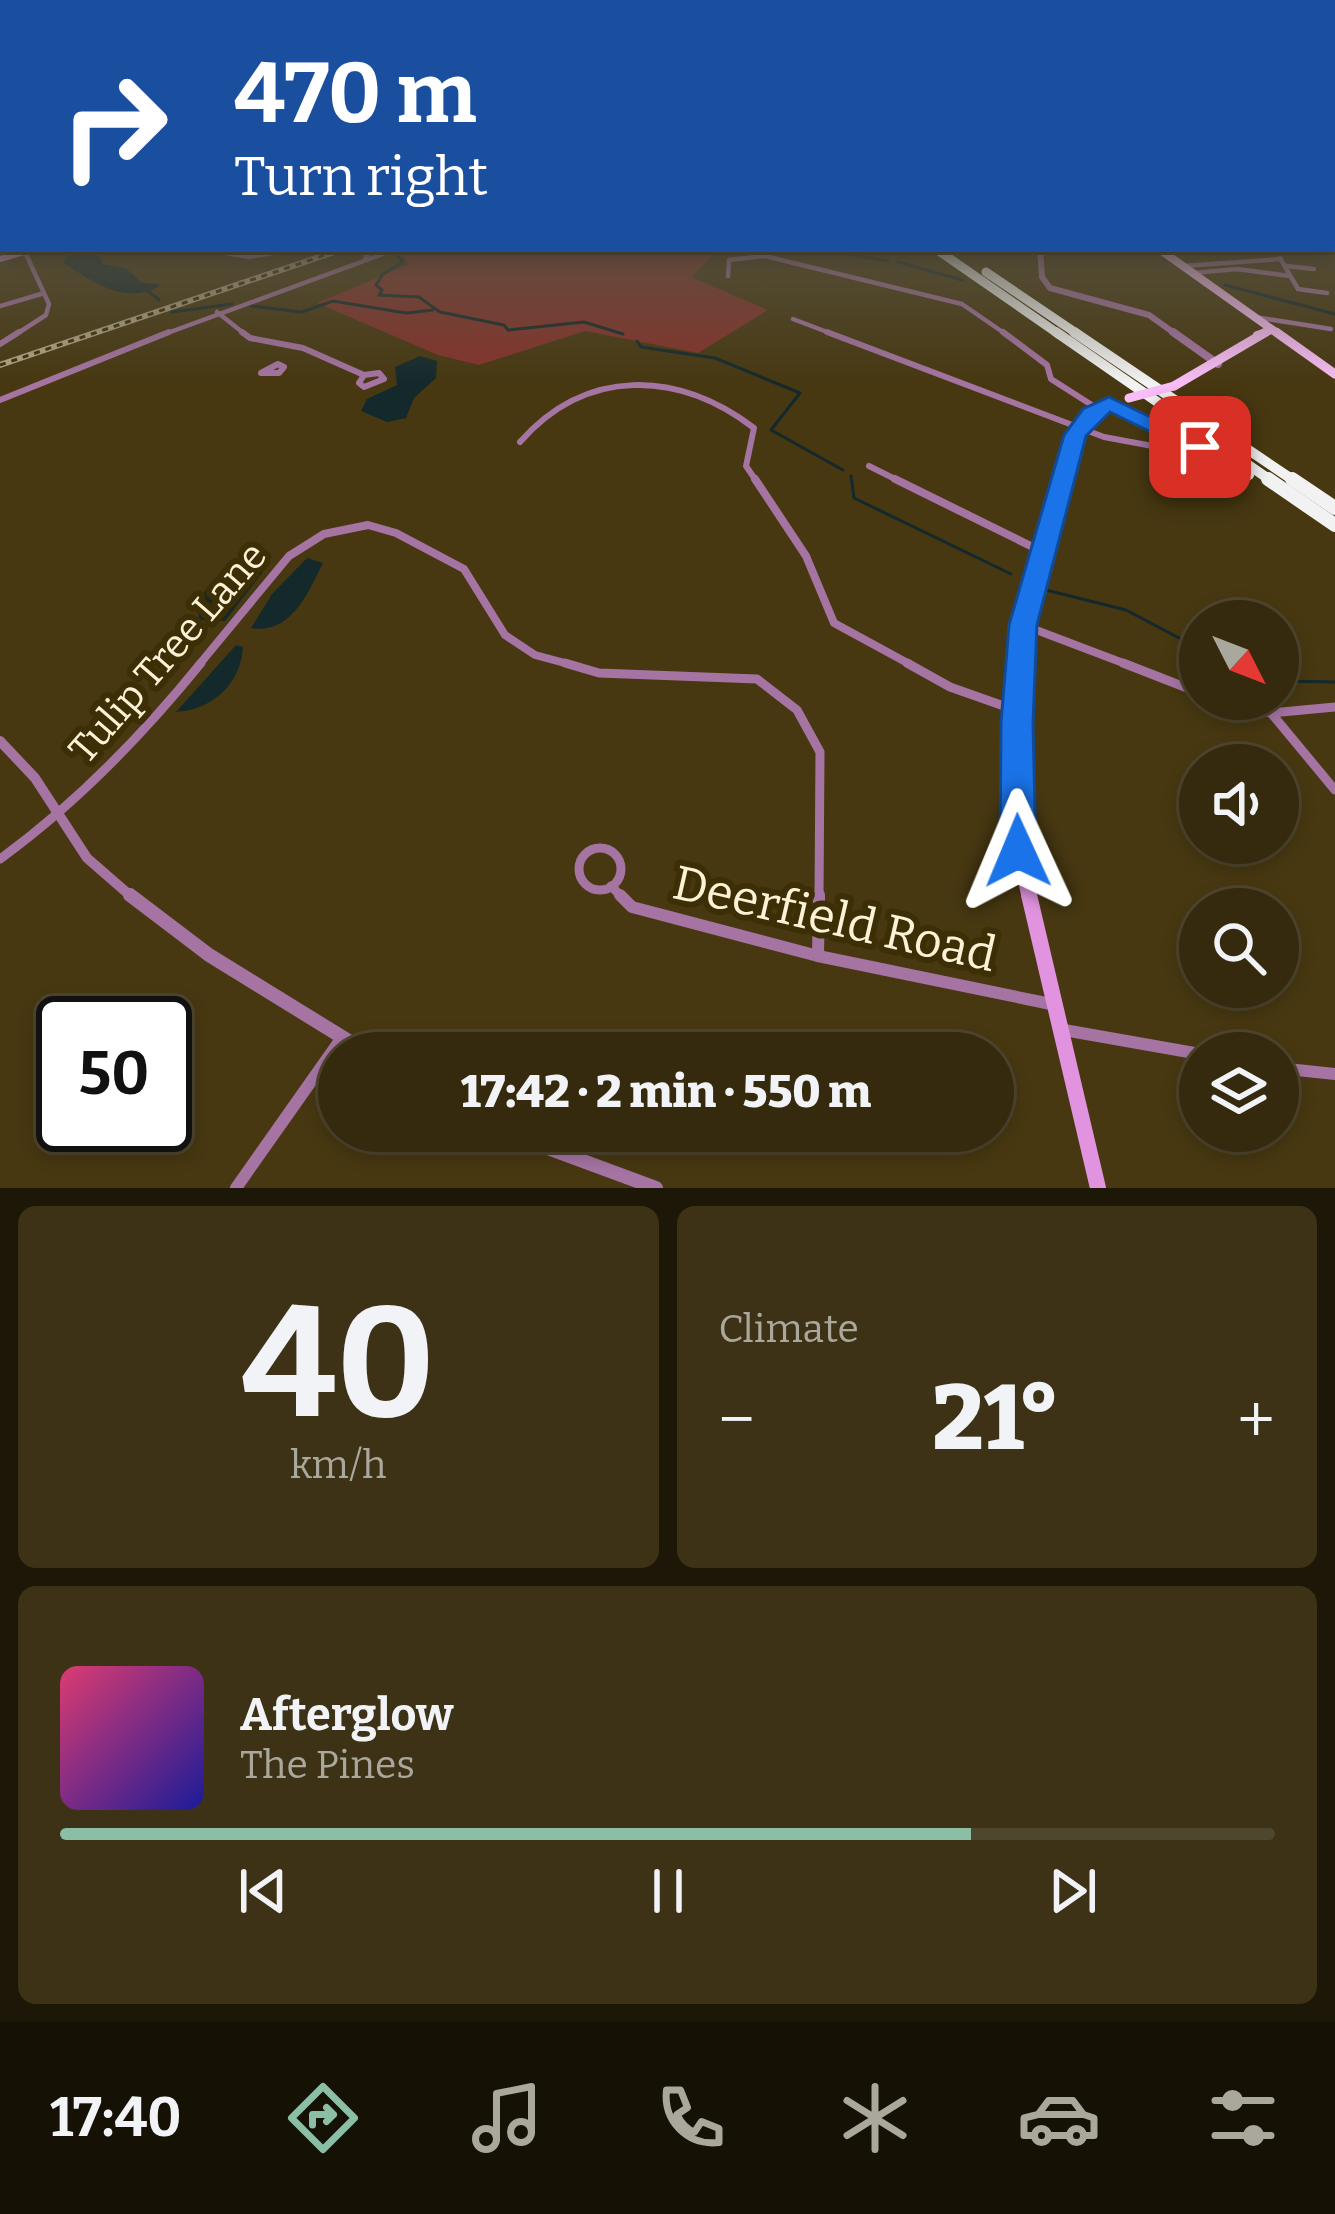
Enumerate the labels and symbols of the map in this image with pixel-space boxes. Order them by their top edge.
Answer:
pin [1149,396,1251,498]
street label: Tulip Tree Lane [59,533,276,772]
north arrow [1179,600,1299,720]
position arrow [955,788,1081,914]
street label: Deerfield Road [668,854,1002,984]
speed limit sign: 50 [36,996,192,1152]

